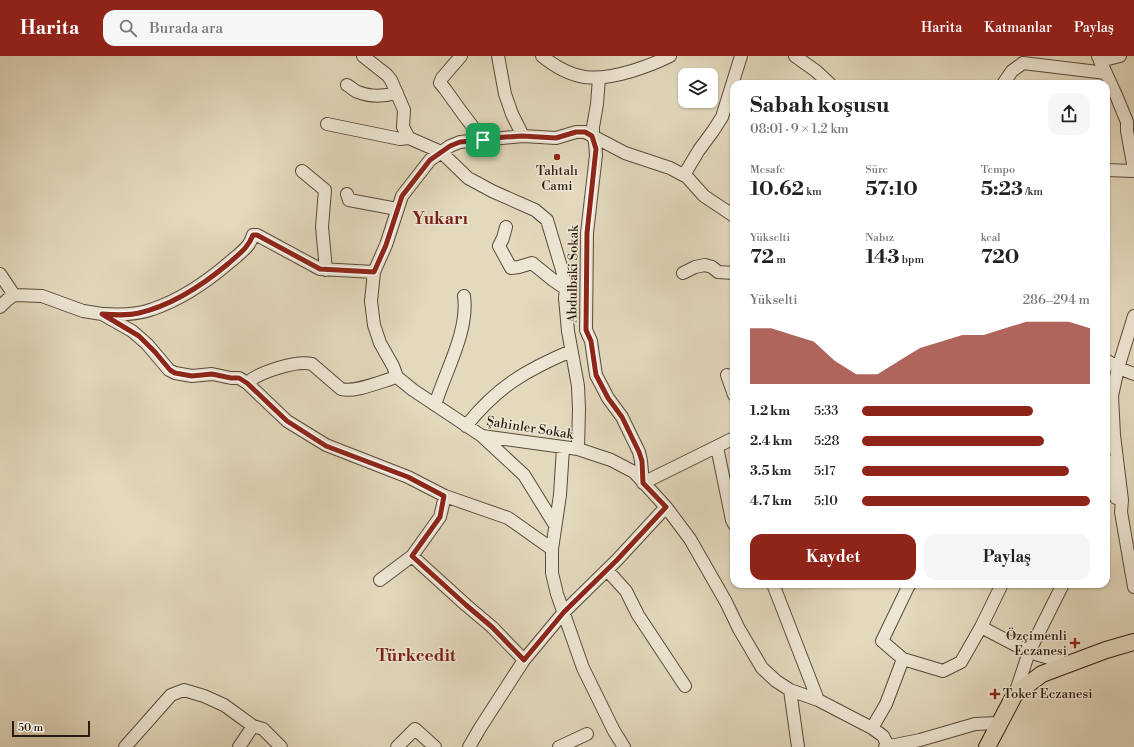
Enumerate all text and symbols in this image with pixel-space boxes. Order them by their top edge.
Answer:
search box [103,10,383,46]
text: Harita [20,16,79,40]
icon: search [117,17,139,39]
text: Burada ara [149,19,223,38]
text: Harita [921,19,962,37]
text: Katmanlar [984,19,1052,37]
text: Paylaş [1074,19,1114,37]
map controls [678,68,718,108]
button: layers [678,68,718,108]
text: Sabah koşusu [750,92,889,119]
button: share [1048,93,1090,135]
text: 08:01 · 9 × 1.2 km [750,121,849,137]
pin [466,123,500,157]
icon: arrive [472,129,494,151]
marker: Tahtalı Cami [552,152,562,162]
place label: Tahtalı Cami [536,163,578,194]
text: Mesafe [750,163,785,177]
text: Süre [865,163,888,177]
text: Tempo [981,163,1015,177]
text: 10.62 [750,177,804,202]
text: 57:10 [865,177,918,202]
text: 5:23 [981,177,1023,202]
text: km [804,185,822,199]
text: /km [1023,185,1043,199]
district label: Yukarı [412,208,469,230]
street label: Abdulbaki Sokak [564,224,582,324]
text: Yükselti [750,231,790,245]
text: Nabız [865,231,894,245]
text: kcal [981,231,1001,245]
text: 72 [750,245,774,270]
text: 143 [865,245,900,270]
text: 720 [981,245,1019,270]
text: m [774,253,786,267]
text: bpm [900,253,924,267]
text: Yükselti [750,292,797,308]
text: 286–294 m [1023,292,1090,308]
text: 1.2 km [750,403,790,419]
text: 5:33 [814,403,838,419]
street label: Şahinler Sokak [485,413,576,443]
text: 2.4 km [750,433,792,449]
text: 5:28 [814,433,839,449]
text: 3.5 km [750,463,791,479]
text: 5:17 [814,463,836,479]
text: 4.7 km [750,493,792,509]
text: 5:10 [814,493,838,509]
button: Kaydet [750,534,916,580]
button: Paylaş [924,534,1090,580]
place label: Özçimenli Eczanesi [1006,627,1067,659]
marker: Özçimenli Eczanesi [1070,638,1080,648]
district label: Türkcedit [376,645,457,667]
place label: Toker Eczanesi [1003,686,1092,702]
marker: Toker Eczanesi [990,689,1000,699]
scale bar [12,719,90,738]
text: 50 m [18,721,43,735]

